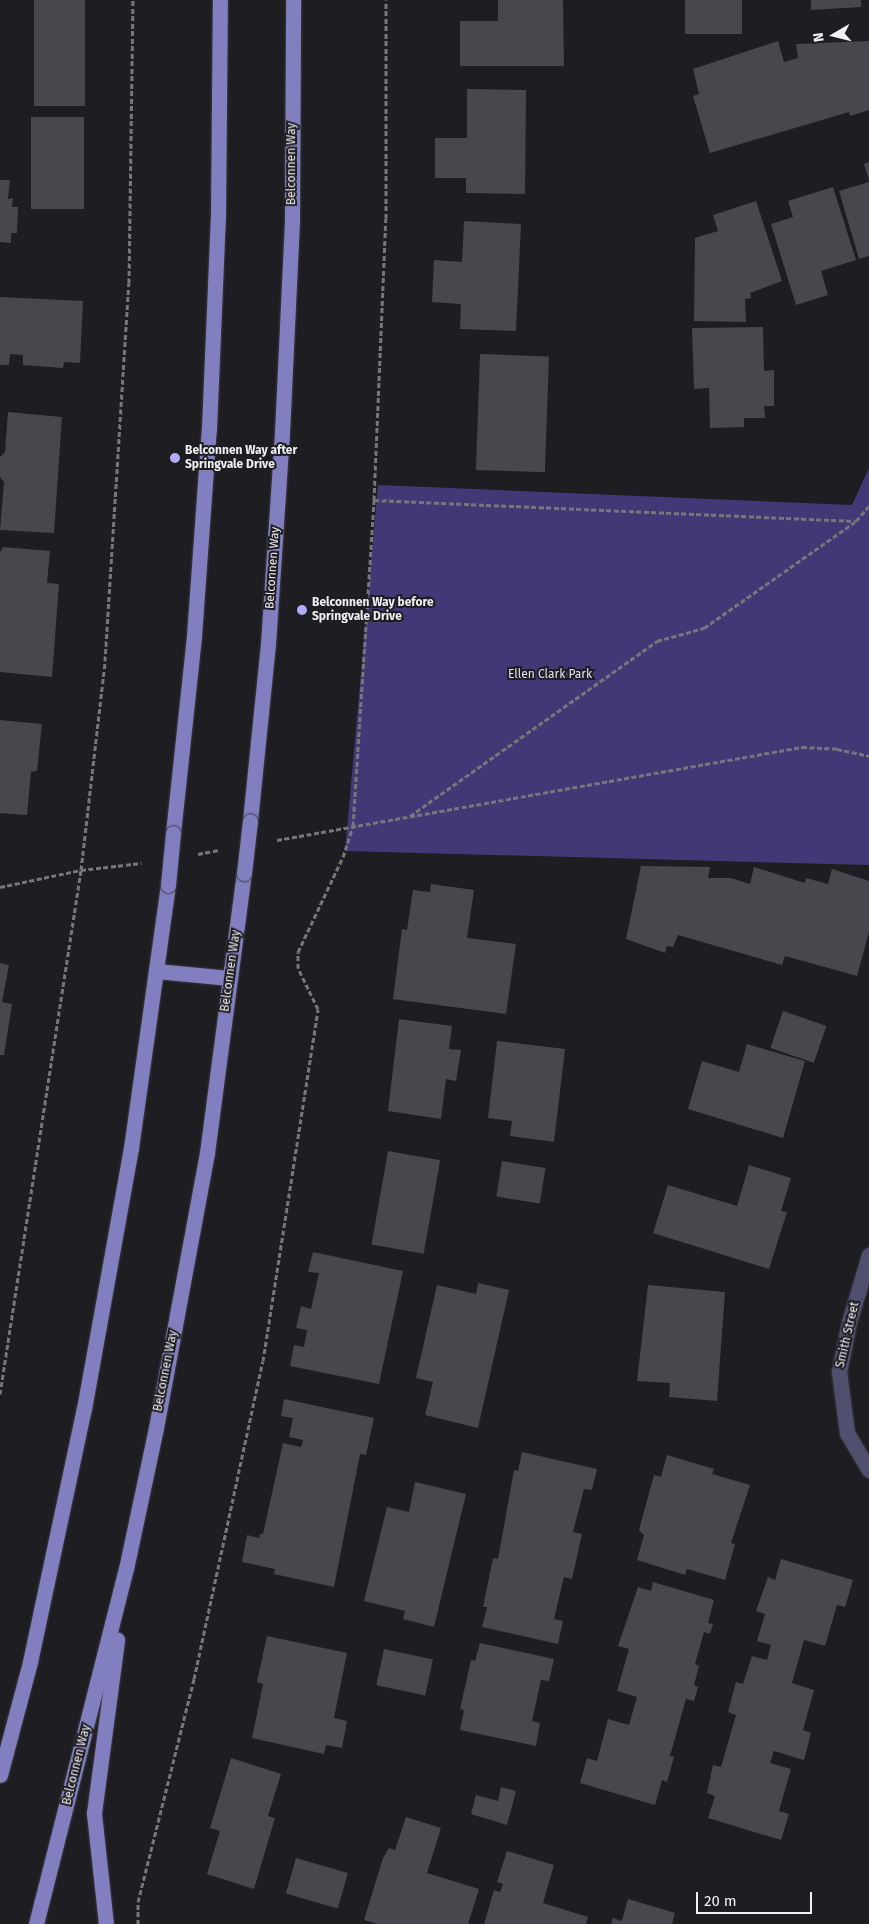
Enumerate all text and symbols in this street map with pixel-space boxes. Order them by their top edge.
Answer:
north arrow [809,10,859,60]
text: N [810,31,828,43]
street label: Belconnen Way [285,123,299,205]
place label: Belconnen Way after Springvale Drive [185,444,297,472]
marker: Belconnen Way after Springvale Drive [169,452,181,464]
street label: Belconnen Way [263,526,283,610]
place label: Belconnen Way before Springvale Drive [312,596,434,624]
marker: Belconnen Way before Springvale Drive [296,604,308,616]
park label: Ellen Clark Park [508,668,592,682]
street label: Belconnen Way [218,929,244,1013]
street label: Smith Street [833,1301,863,1369]
street label: Belconnen Way [151,1329,181,1413]
street label: Belconnen Way [60,1723,94,1807]
scale bar [699,1882,815,1914]
text: 20 m [704,1892,737,1910]

